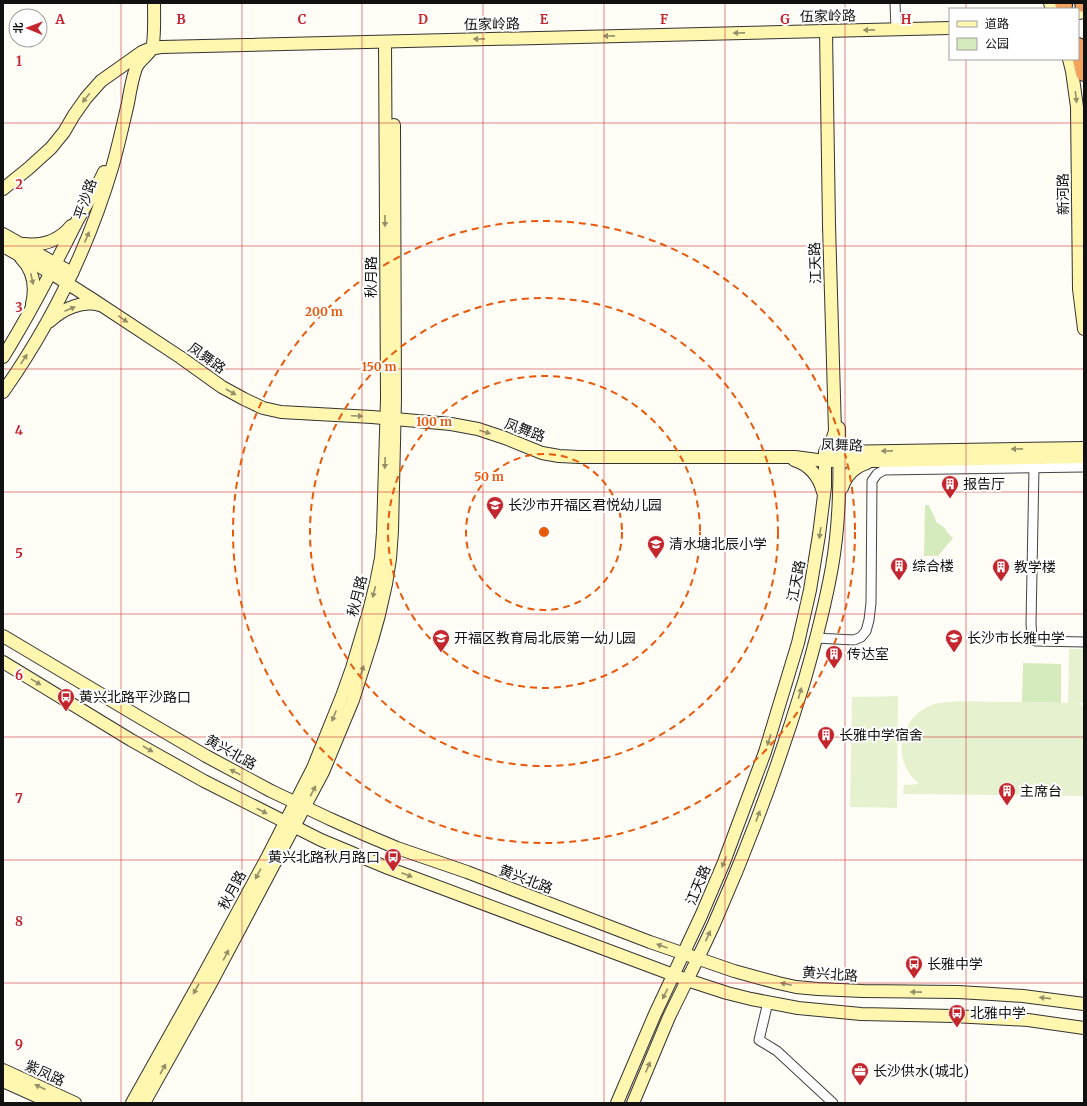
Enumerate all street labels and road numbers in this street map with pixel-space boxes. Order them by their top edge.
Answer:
street label: 伍家岭路 [800,7,856,25]
street label: 伍家岭路 [464,15,520,33]
street label: 新河路 [1054,173,1072,215]
street label: 平沙路 [70,176,100,222]
street label: 江天路 [805,242,825,284]
street label: 秋月路 [362,256,380,298]
street label: 凤舞路 [185,339,229,377]
street label: 凤舞路 [502,414,548,446]
street label: 凤舞路 [821,435,863,455]
street label: 江天路 [783,559,809,603]
street label: 秋月路 [343,573,371,619]
street label: 黄兴北路 [202,731,260,773]
street label: 黄兴北路 [497,861,555,897]
street label: 江天路 [682,862,714,908]
street label: 秋月路 [214,867,250,913]
street label: 黄兴北路 [801,963,859,985]
street label: 紫凤路 [22,1056,68,1090]

